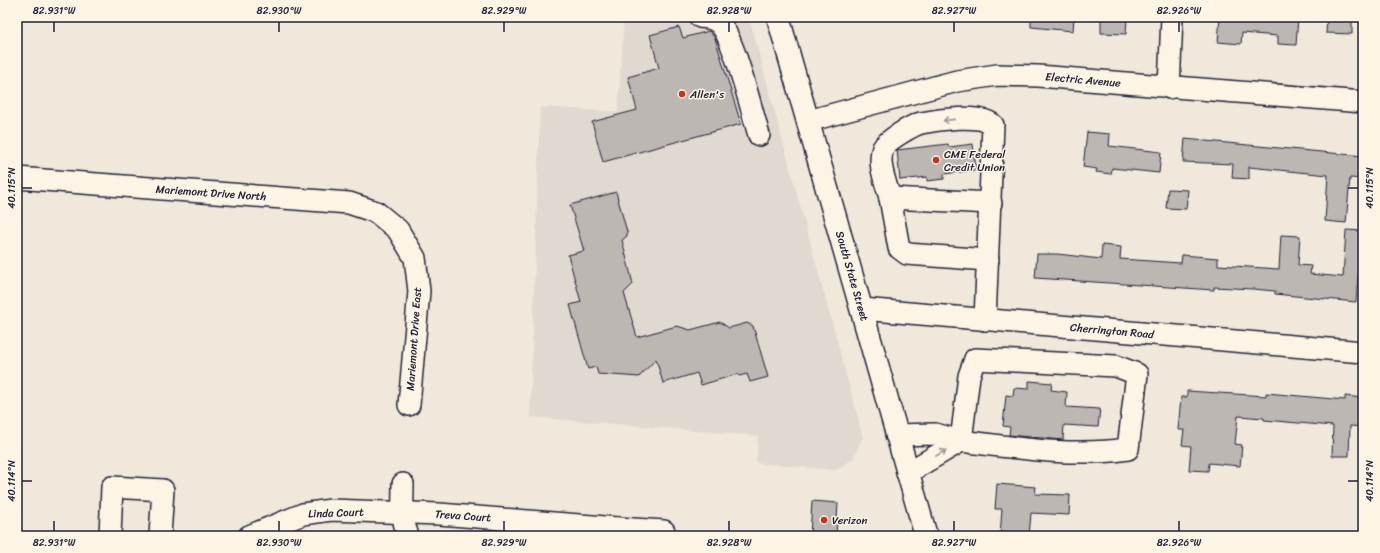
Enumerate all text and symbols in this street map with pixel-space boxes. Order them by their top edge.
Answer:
text: 82.931°W [33,2,76,20]
text: 82.930°W [257,2,302,20]
text: 82.929°W [482,2,527,20]
text: 82.928°W [707,2,752,20]
text: 82.927°W [932,2,977,20]
text: 82.926°W [1157,2,1201,20]
street label: Electric Avenue [1044,67,1122,93]
place label: Allen's [689,85,725,104]
marker: Allen's [677,89,687,99]
one-way arrow [943,116,956,124]
place label: CME Federal Credit Union [944,145,1006,177]
marker: CME Federal Credit Union [931,155,941,165]
text: 40.115°N [3,167,21,209]
text: 40.115°N [1361,167,1379,209]
street label: Mariemont Drive North [155,180,267,206]
street label: South State Street [830,229,874,323]
street label: Mariemont Drive East [401,286,427,391]
street label: Cherrington Road [1069,318,1156,344]
one-way arrow [935,448,947,456]
text: 40.114°N [3,460,21,502]
text: 40.114°N [1361,460,1379,502]
street label: Linda Court [308,503,364,523]
street label: Treva Court [434,505,492,527]
place label: Verizon [832,511,868,530]
marker: Verizon [819,515,829,525]
text: 82.931°W [33,534,76,552]
text: 82.930°W [257,534,302,552]
text: 82.929°W [482,534,527,552]
text: 82.928°W [707,534,752,552]
text: 82.927°W [932,534,977,552]
text: 82.926°W [1157,534,1201,552]

